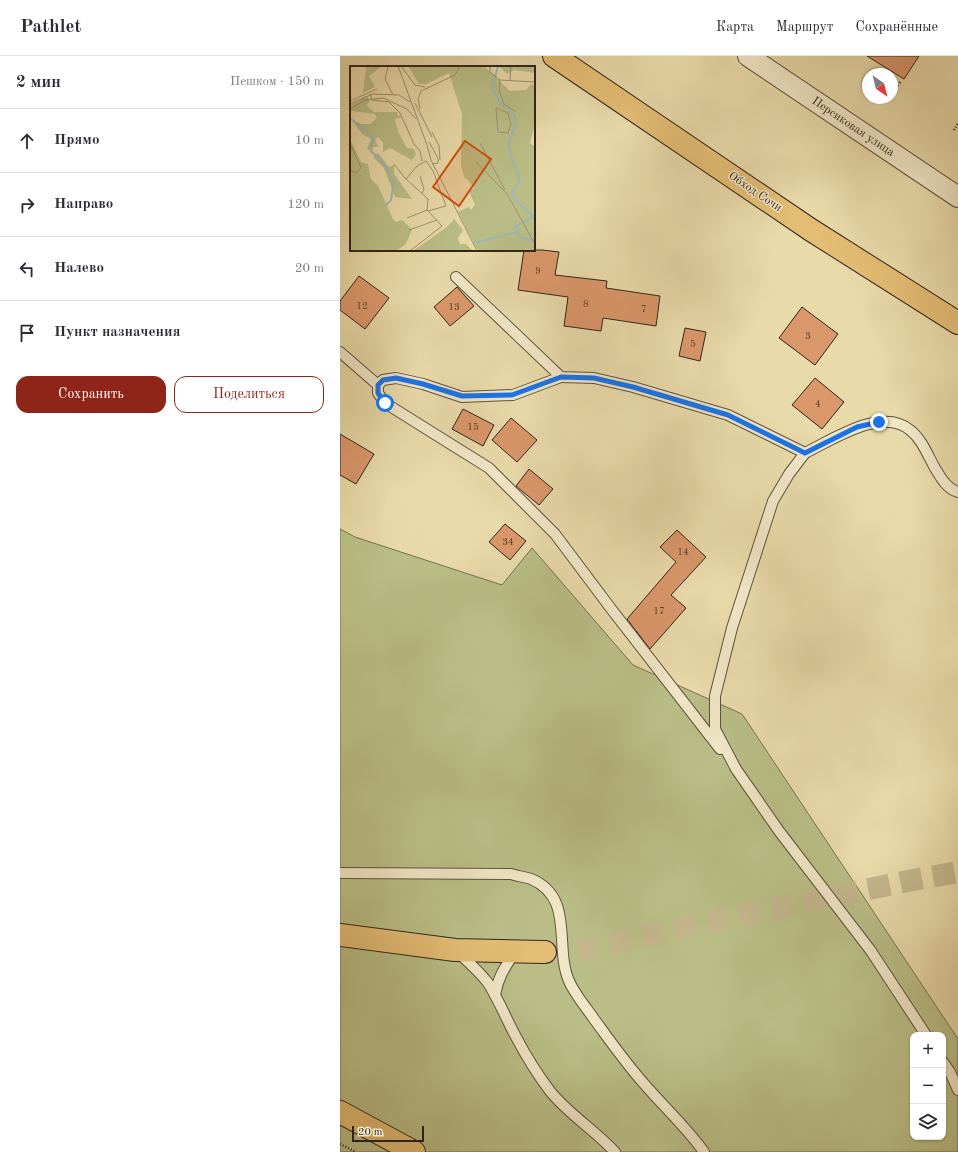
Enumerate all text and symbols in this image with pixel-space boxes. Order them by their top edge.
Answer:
text: Pathlet [20,18,81,37]
text: Карта [716,20,754,34]
text: Маршрут [776,20,833,34]
text: Сохранённые [855,20,938,34]
inset map [350,66,535,251]
north arrow [862,68,898,104]
text: 2 мин [16,74,61,91]
text: Пешком · 150 m [230,75,324,88]
street label: Персиковая улица [810,95,897,159]
icon: ahead [16,130,38,152]
text: Прямо [54,133,100,148]
text: 10 m [295,134,324,147]
street label: Обход Сочи [726,170,784,214]
icon: right [16,194,38,216]
text: Направо [54,197,113,212]
text: 120 m [287,198,324,211]
icon: left [16,258,38,280]
text: Налево [54,261,104,276]
text: 20 m [295,262,324,275]
house number: 9 [535,266,541,276]
house number: 8 [583,299,589,309]
house number: 12 [356,301,368,311]
house number: 13 [448,302,460,312]
house number: 7 [641,304,647,314]
icon: arrive [16,322,38,344]
text: Пункт назначения [54,325,181,340]
house number: 3 [805,331,811,341]
house number: 5 [690,339,696,349]
button: Сохранить [16,376,166,413]
button: Поделиться [174,376,324,413]
route start [376,394,394,412]
house number: 4 [815,399,821,409]
route end [870,413,888,431]
house number: 15 [467,422,479,432]
house number: 34 [502,537,514,547]
house number: 14 [677,547,689,557]
house number: 17 [653,606,665,616]
map controls [910,1032,946,1140]
button: + [910,1032,946,1068]
button: − [910,1068,946,1104]
button: layers [910,1104,946,1140]
scale bar [352,1124,424,1143]
text: 20 m [358,1127,383,1138]

